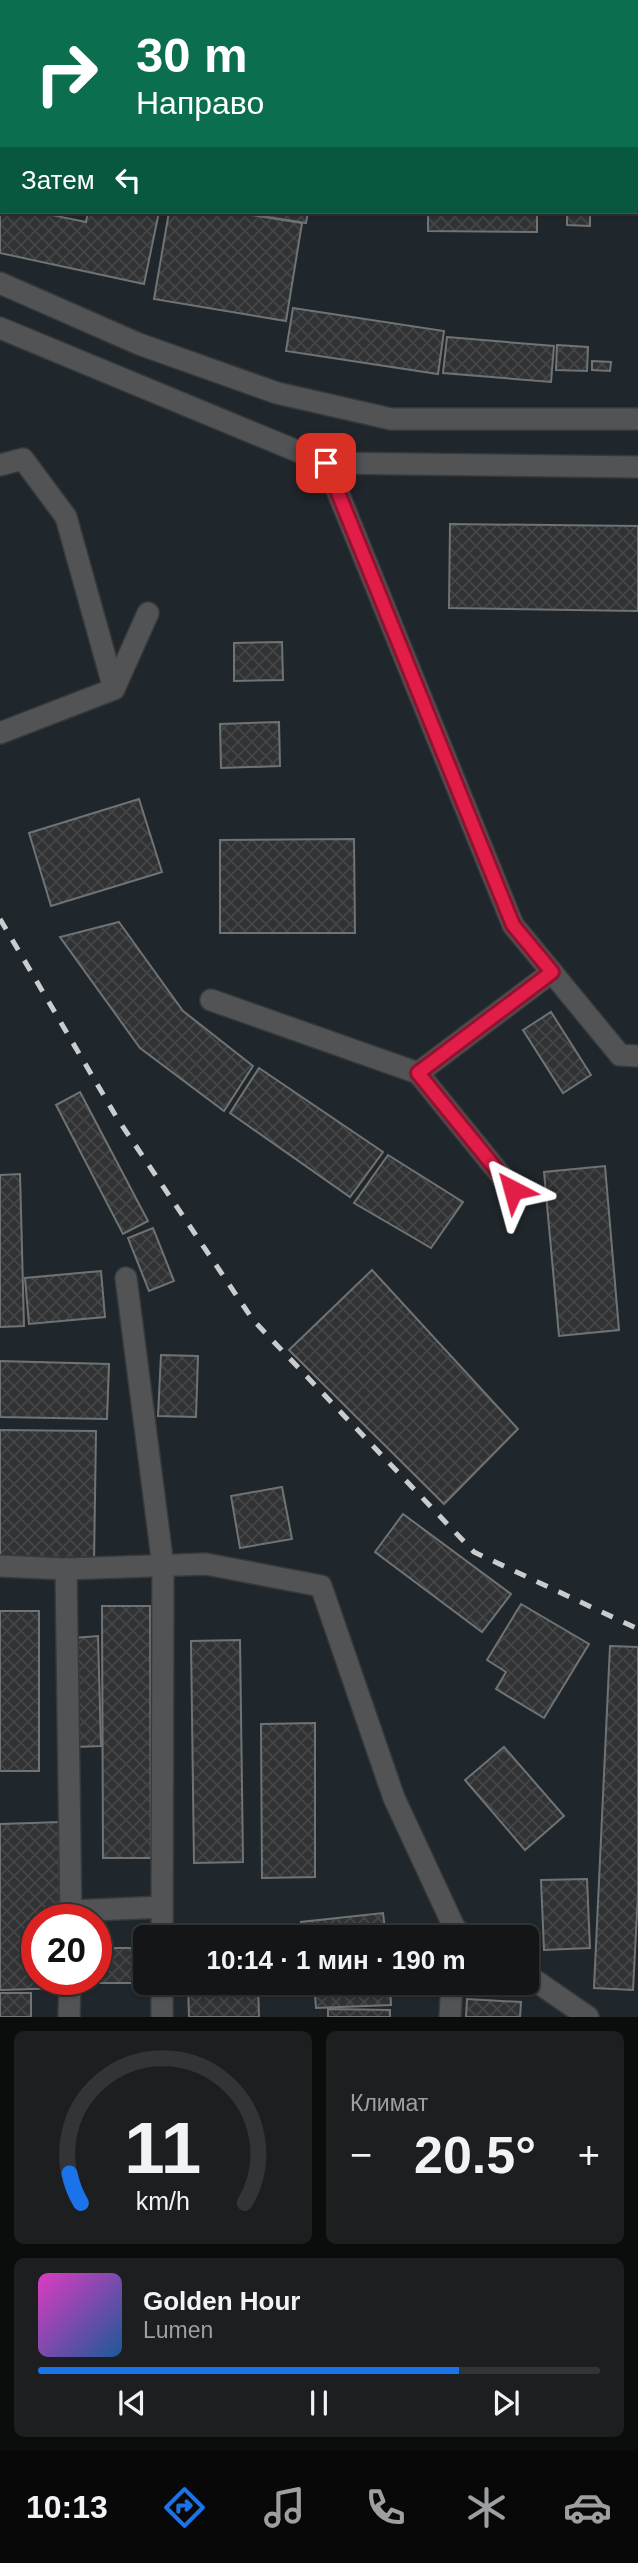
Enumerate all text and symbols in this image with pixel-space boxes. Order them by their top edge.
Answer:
icon: right [21,28,112,119]
text: 30 m [136,28,248,82]
text: Направо [136,85,264,121]
icon: left [109,161,147,199]
text: Затем [21,165,95,195]
pin [296,433,356,493]
icon: arrive [307,444,345,482]
position arrow [476,1153,550,1227]
speed limit sign: 20 [21,1904,112,1995]
text: 10:14 · 1 мин · 190 m [206,1945,466,1975]
text: Климат [350,2090,428,2116]
text: 11 [125,2108,201,2189]
text: 20.5° [414,2126,536,2184]
text: − [350,2134,372,2176]
text: + [578,2134,600,2176]
text: km/h [136,2187,190,2215]
text: Golden Hour [143,2286,300,2316]
text: Lumen [143,2317,213,2343]
icon: previous [113,2384,151,2422]
icon: pause [300,2384,338,2422]
icon: next [487,2384,525,2422]
icon: directions [160,2483,209,2532]
icon: music [260,2483,309,2532]
icon: phone [361,2483,410,2532]
icon: climate [462,2483,511,2532]
icon: car [563,2483,612,2532]
text: 10:13 [26,2489,108,2525]

